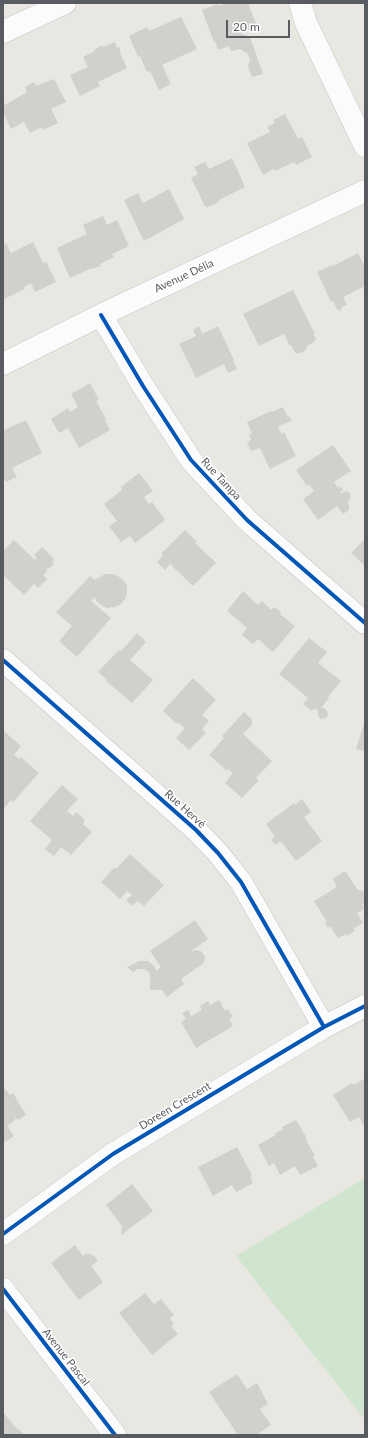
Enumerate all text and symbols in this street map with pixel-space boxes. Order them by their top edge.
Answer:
scale bar [228,12,292,38]
text: 20 m [233,19,260,34]
street label: Avenue Délia [152,256,216,296]
street label: Rue Tampa [198,455,244,503]
street label: Rue Hervé [162,787,208,831]
street label: Doreen Crescent [137,1079,213,1133]
street label: Avenue Pascal [39,1326,93,1388]

